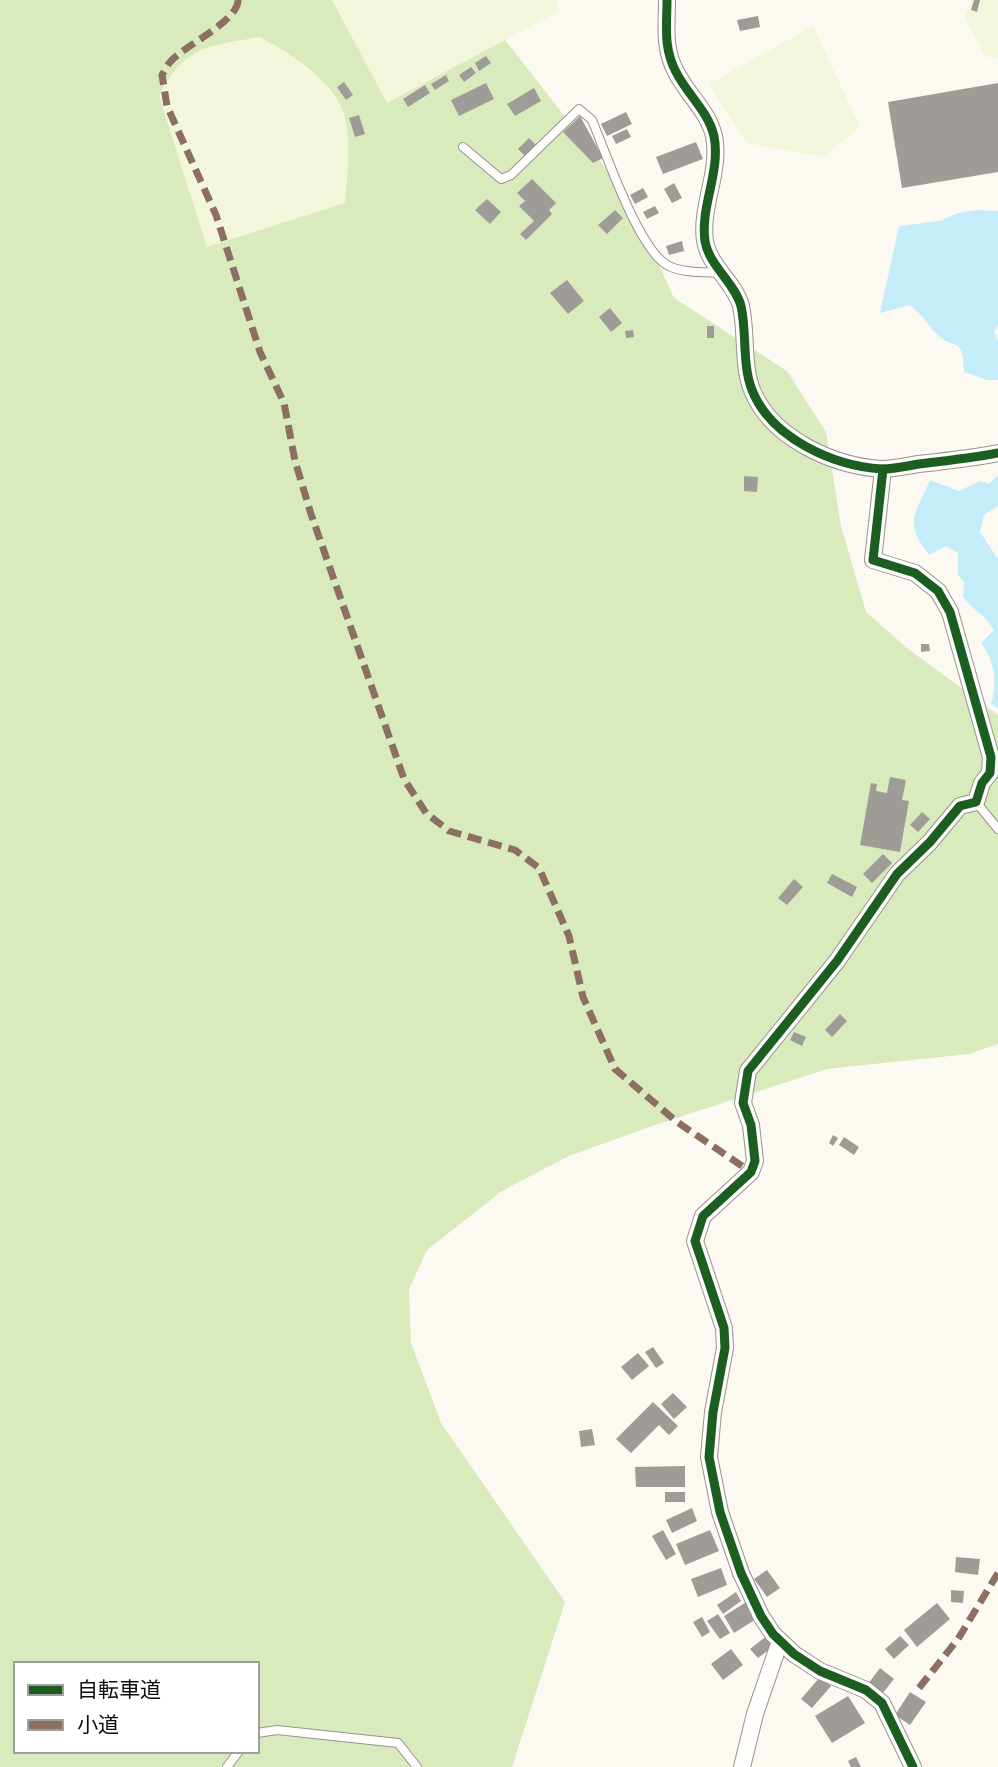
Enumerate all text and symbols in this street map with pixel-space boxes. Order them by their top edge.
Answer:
legend [14,1662,259,1753]
text: 自転車道 [77,1673,161,1703]
text: 小道 [77,1708,119,1738]

